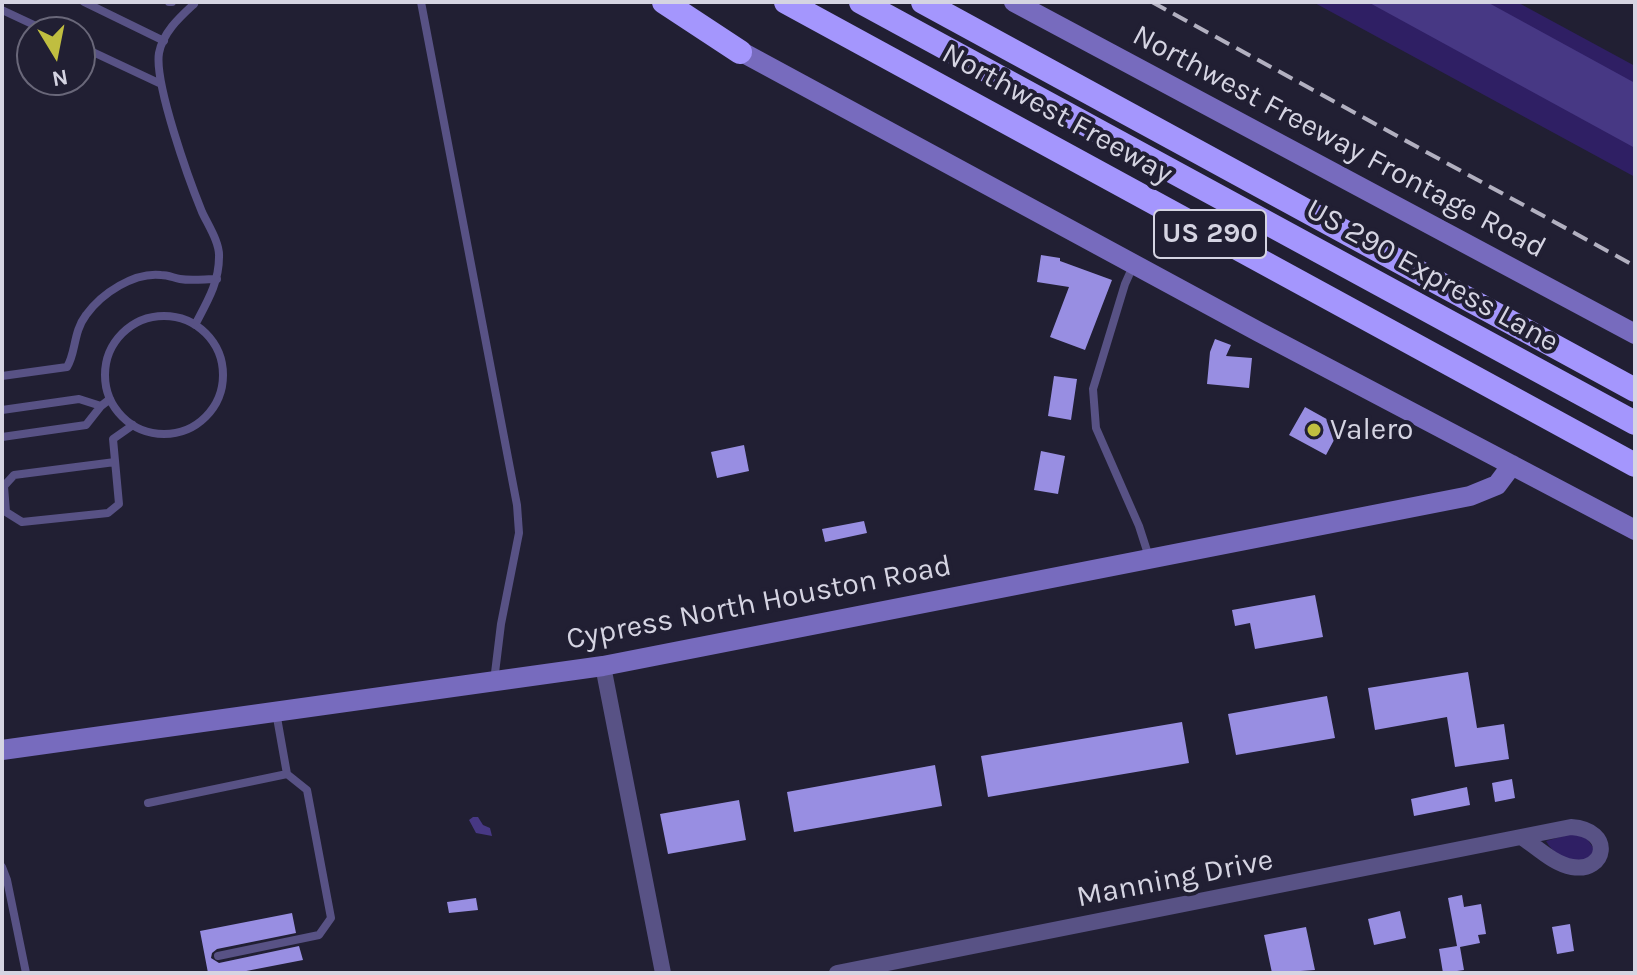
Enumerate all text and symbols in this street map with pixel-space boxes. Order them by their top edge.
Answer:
north arrow [16,16,96,96]
street label: Northwest Freeway Frontage Road [1126,18,1552,266]
street label: Northwest Freeway [935,36,1179,192]
text: N [50,63,70,92]
street label: US 290 Express Lane [1299,192,1565,360]
road number: US 290 [1154,210,1266,258]
place label: Valero [1330,412,1413,448]
marker: Valero [1305,421,1323,439]
street label: Cypress North Houston Road [563,548,955,658]
street label: Manning Drive [1074,842,1276,916]

